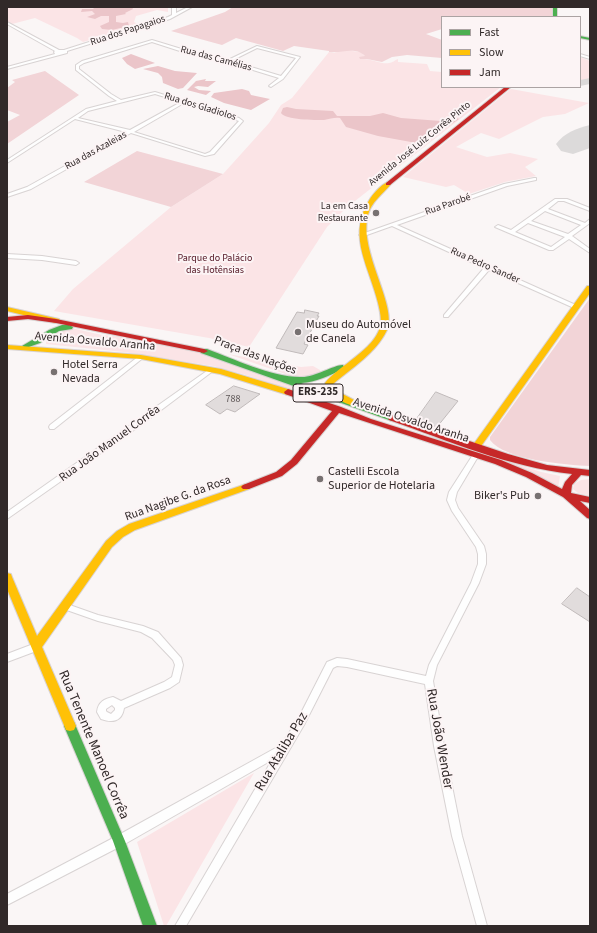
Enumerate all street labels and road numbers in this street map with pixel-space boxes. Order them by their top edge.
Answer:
street label: Rua dos Papagaios [89,13,167,49]
street label: Rua das Camélias [179,44,253,74]
street label: Rua dos Gladiolos [163,90,237,124]
street label: Avenida José Luiz Corrêa Pinto [367,99,473,189]
street label: Rua das Azaleias [63,129,129,173]
street label: Rua Parobé [423,192,473,218]
street label: Rua Pedro Sander [448,245,522,287]
street label: Avenida Osvaldo Aranha [34,330,156,354]
street label: Praça das Nações [212,334,298,378]
road number: ERS-235 [293,384,343,402]
street label: Avenida Osvaldo Aranha [351,395,471,447]
street label: Rua João Manuel Corrêa [57,402,163,486]
street label: Rua Nagibe G. da Rosa [123,473,233,525]
street label: Rua Tenente Manoel Corrêa [54,668,132,822]
street label: Rua João Wender [422,687,456,791]
street label: Rua Ataliba Paz [252,709,312,795]

